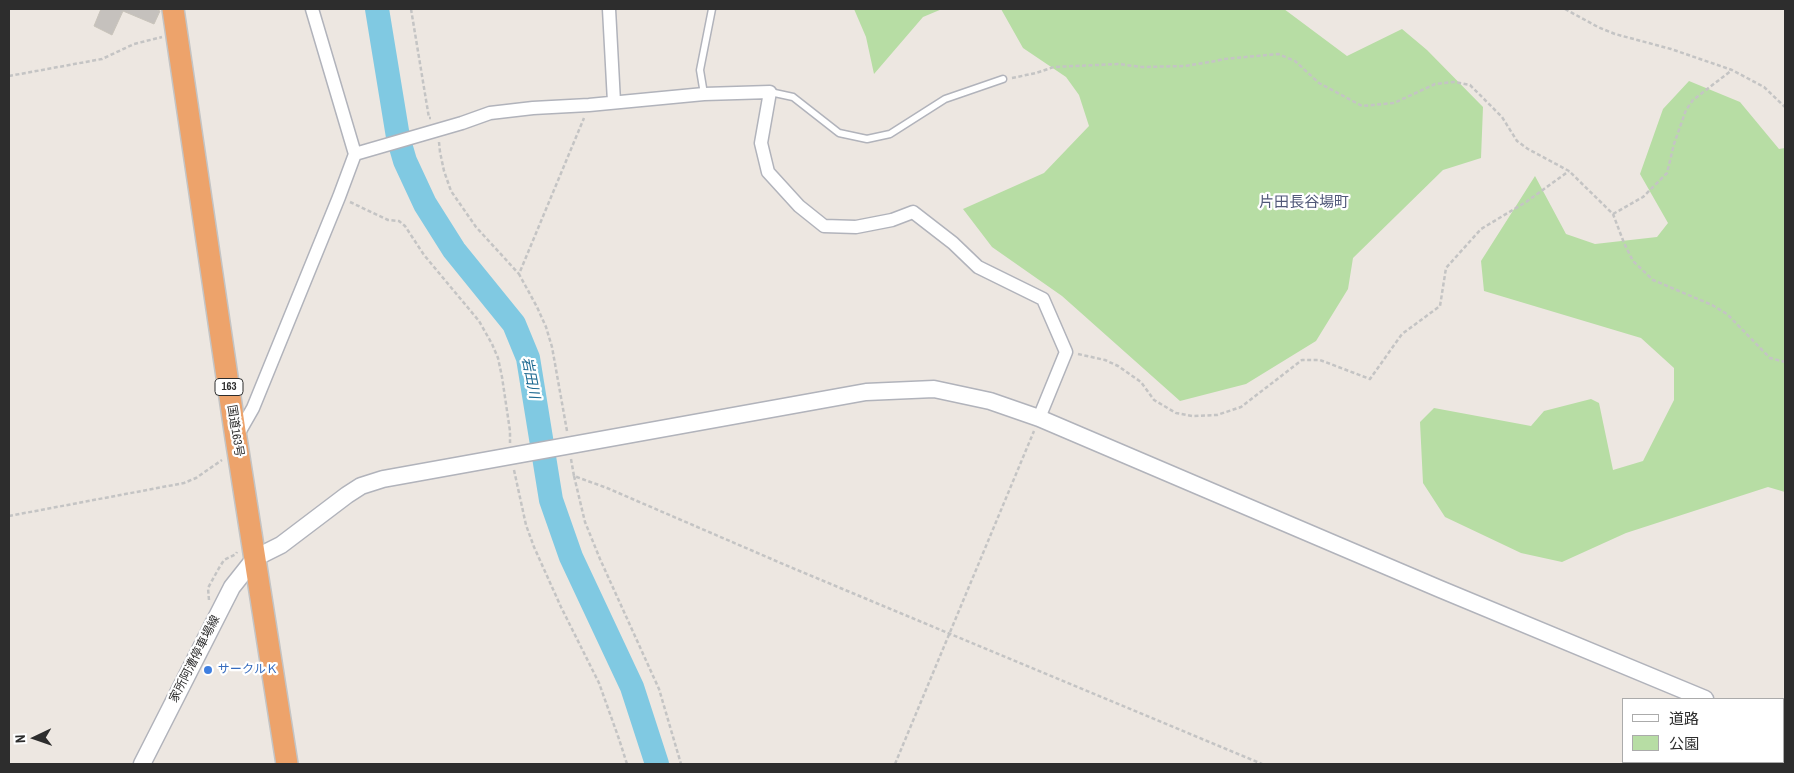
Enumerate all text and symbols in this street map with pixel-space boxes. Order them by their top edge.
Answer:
district label: 片田長谷場町 [1259,194,1349,212]
water label: 岩田川 [518,356,542,400]
road number: 163 [215,378,243,396]
street label: 国道163号 [224,404,246,458]
street label: 家所阿漕停車場線 [167,613,223,705]
place label: サークルＫ [218,663,278,677]
marker: サークルＫ [202,664,214,676]
legend [1622,698,1784,763]
text: 道路 [1669,708,1699,729]
north arrow [10,713,60,763]
text: 公園 [1669,733,1699,754]
text: N [11,734,29,743]

